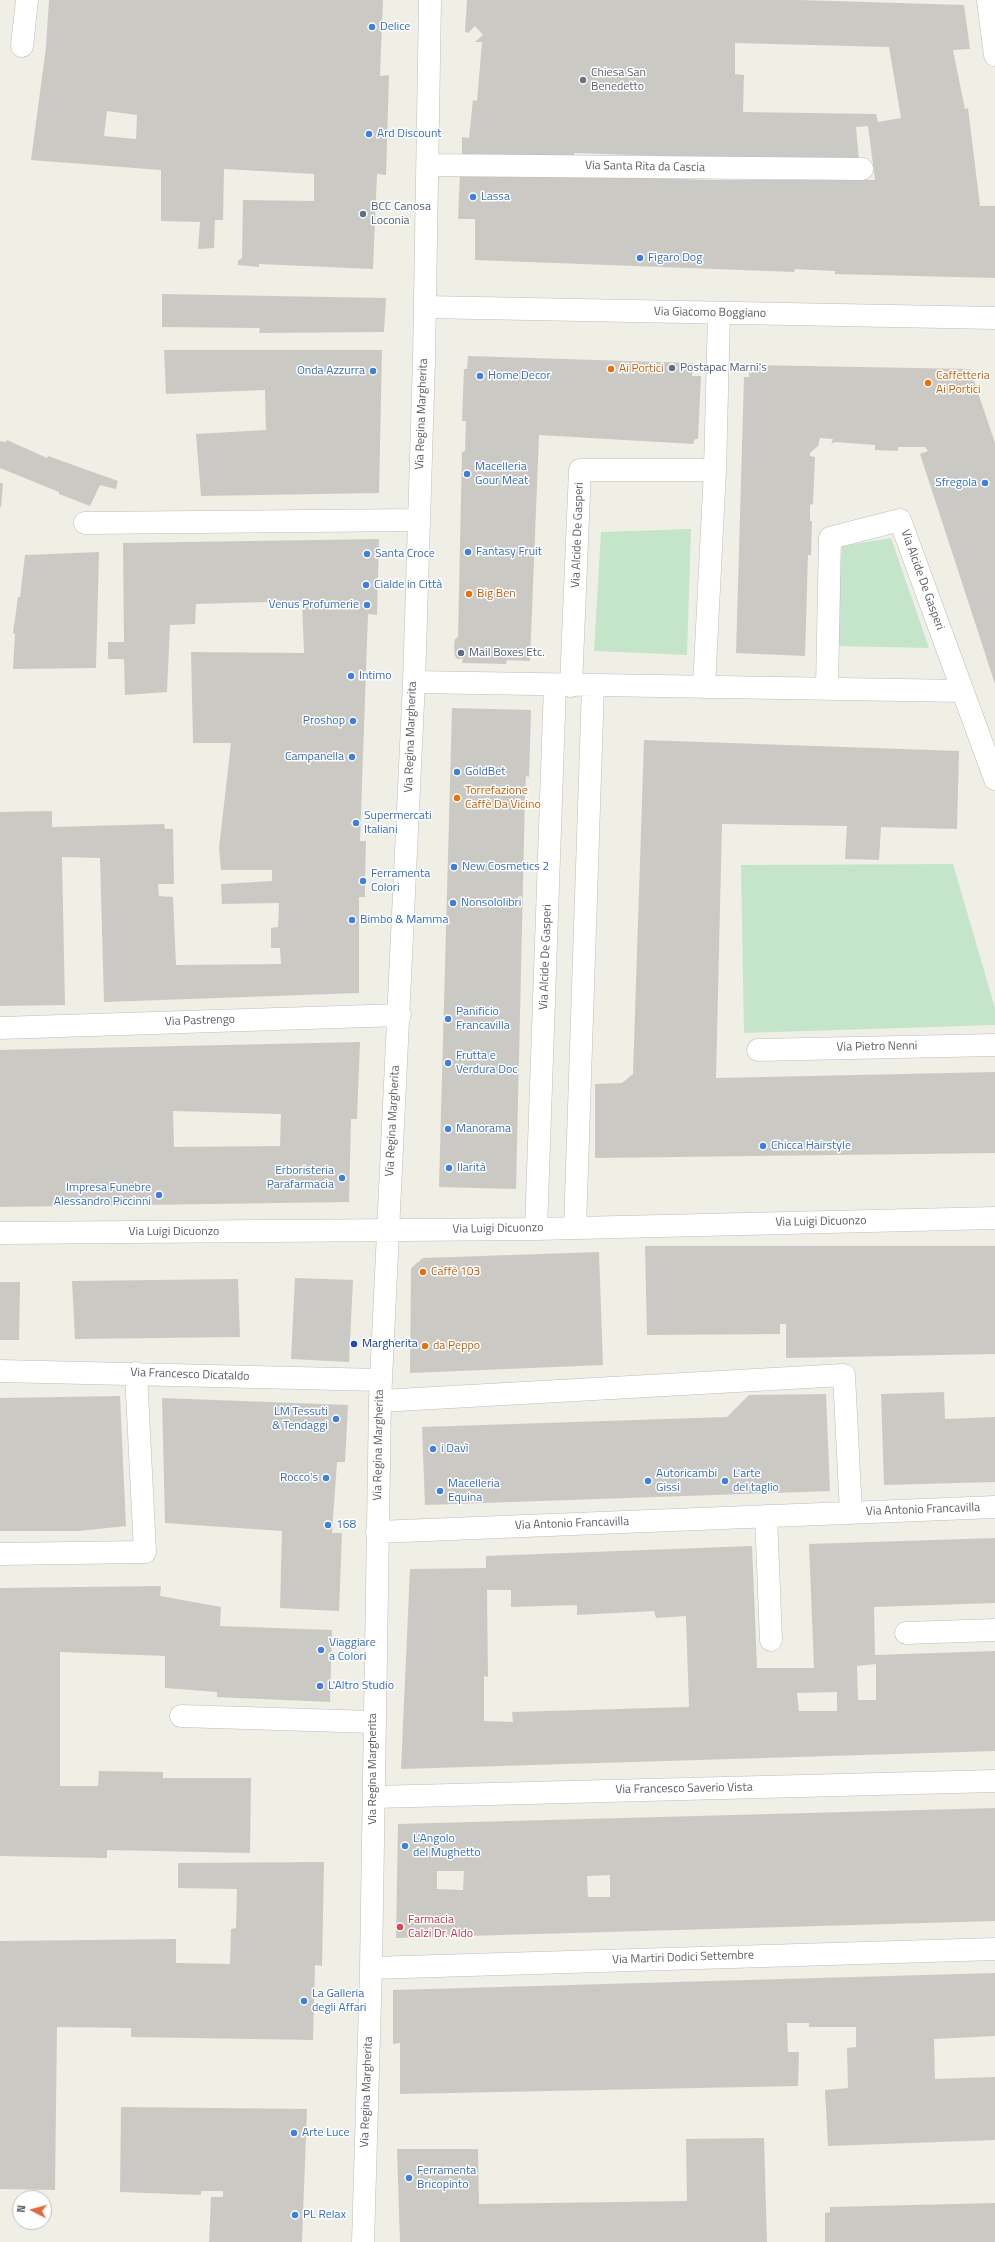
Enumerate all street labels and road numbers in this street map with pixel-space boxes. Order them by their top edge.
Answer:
street label: Via Santa Rita da Cascia [585,159,705,175]
street label: Via Giacomo Boggiano [654,305,766,321]
street label: Via Regina Margherita [413,358,431,470]
street label: Via Alcide De Gasperi [569,482,587,588]
street label: Via Alcide De Gasperi [897,528,947,632]
street label: Via Regina Margherita [402,681,420,793]
street label: Via Alcide De Gasperi [537,904,555,1010]
street label: Via Pastrengo [165,1013,235,1029]
street label: Via Pietro Nenni [836,1039,918,1055]
street label: Via Regina Margherita [383,1065,403,1177]
street label: Via Luigi Dicuonzo [775,1214,867,1230]
street label: Via Luigi Dicuonzo [452,1221,544,1237]
street label: Via Luigi Dicuonzo [129,1225,219,1239]
street label: Via Francesco Dicataldo [130,1366,250,1384]
street label: Via Regina Margherita [371,1389,387,1501]
street label: Via Antonio Francavilla [866,1501,980,1519]
street label: Via Antonio Francavilla [515,1515,629,1533]
street label: Via Regina Margherita [366,1713,380,1825]
street label: Via Francesco Saverio Vista [615,1781,753,1797]
street label: Via Martiri Dodici Settembre [612,1948,754,1968]
street label: Via Regina Margherita [358,2036,376,2148]

